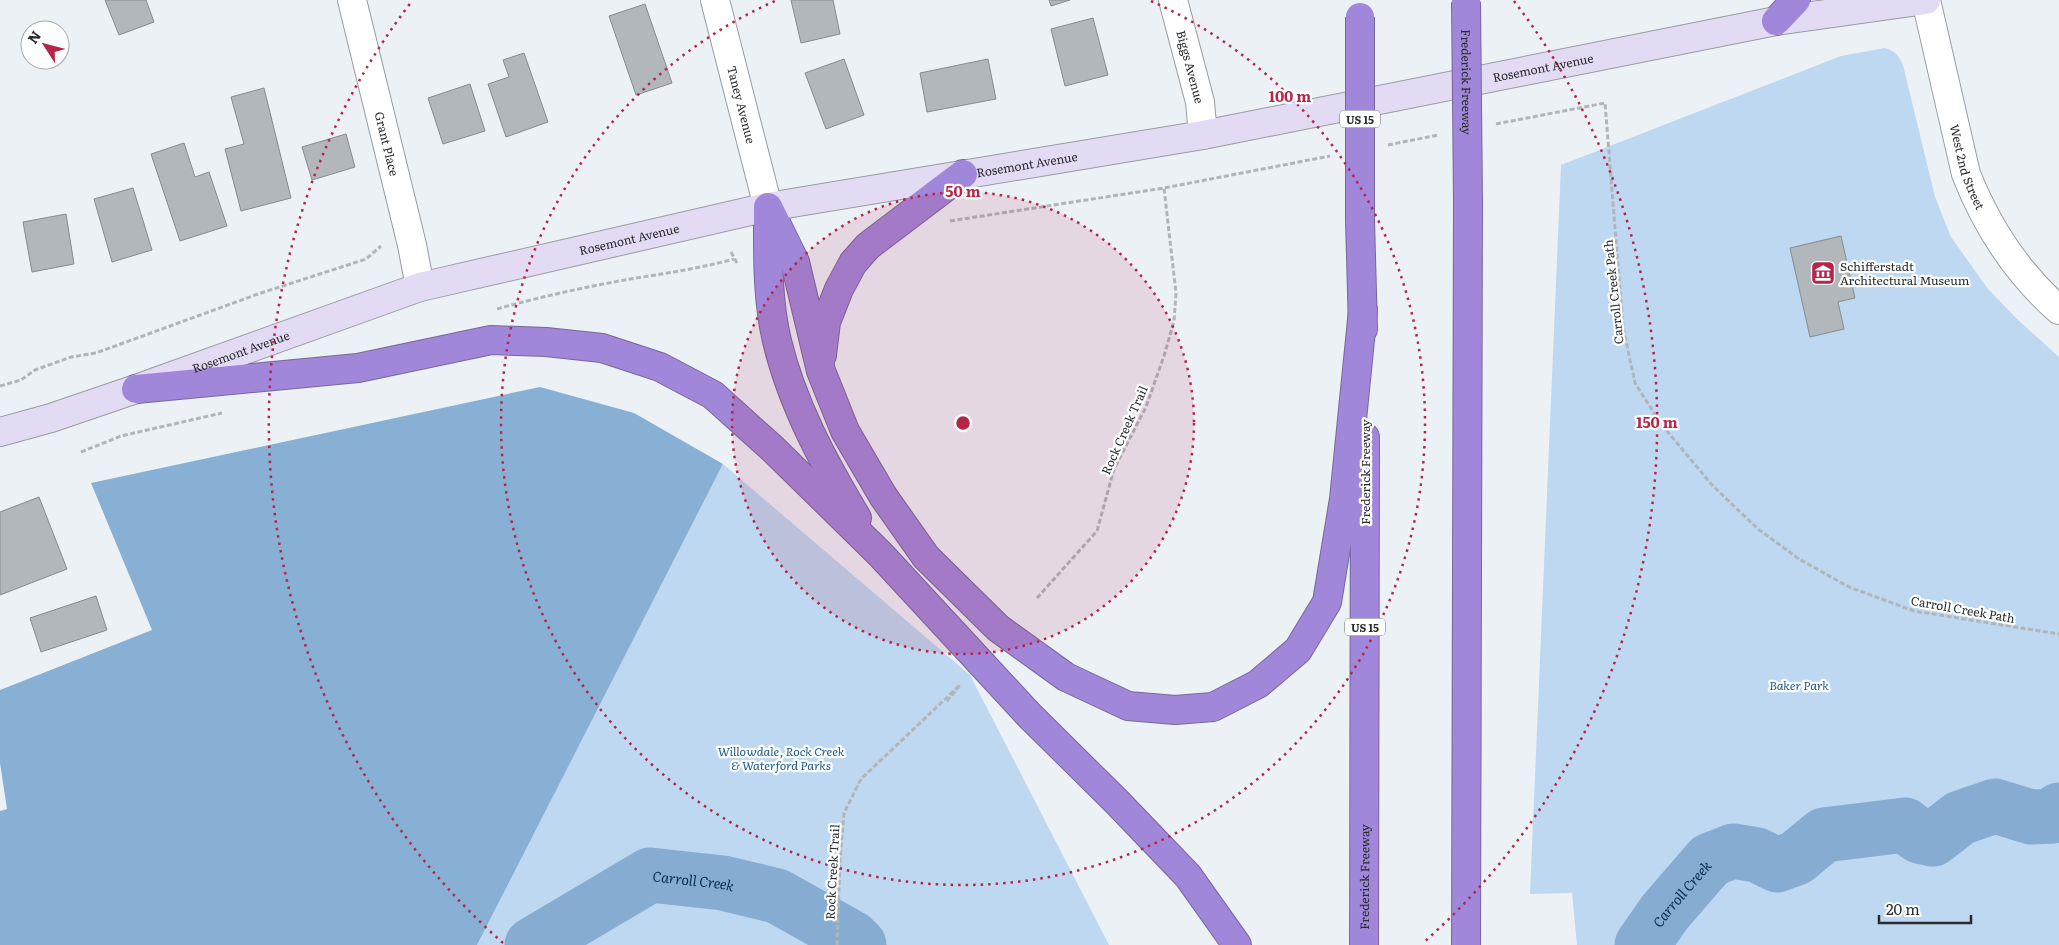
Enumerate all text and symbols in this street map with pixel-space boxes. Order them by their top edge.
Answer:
north arrow [20,20,70,70]
text: N [22,26,45,47]
street label: Biggs Avenue [1172,28,1209,105]
street label: Frederick Freeway [1457,29,1476,135]
street label: Rosemont Avenue [1491,49,1595,86]
street label: Taney Avenue [723,64,760,146]
text: 100 m [1269,84,1311,107]
street label: Grant Place [371,110,404,178]
road number: US 15 [1340,110,1380,128]
street label: West 2nd Street [1946,122,1990,213]
street label: Rosemont Avenue [975,147,1079,181]
text: 50 m [945,179,981,202]
street label: Rosemont Avenue [577,219,681,259]
street label: Carroll Creek Path [1599,239,1627,345]
place label: Schifferstadt Architectural Museum [1840,257,1970,289]
museum icon: Schifferstadt Architectural Museum [1810,260,1836,286]
street label: Rosemont Avenue [190,326,292,377]
street label: Rock Creek Trail [1096,383,1152,477]
text: 150 m [1636,410,1678,433]
centre of rings [954,414,972,432]
street label: Frederick Freeway [1356,419,1374,525]
street label: Carroll Creek Path [1910,591,2016,627]
road number: US 15 [1345,618,1385,636]
park label: Baker Park [1769,676,1829,694]
park label: Willowdale, Rock Creek & Waterford Parks [718,742,845,774]
street label: Rock Creek Trail [821,824,843,920]
street label: Frederick Freeway [1355,824,1373,930]
water label: Carroll Creek [1647,855,1716,931]
water label: Carroll Creek [652,865,737,895]
scale bar [1879,892,1972,924]
text: 20 m [1886,897,1920,920]

